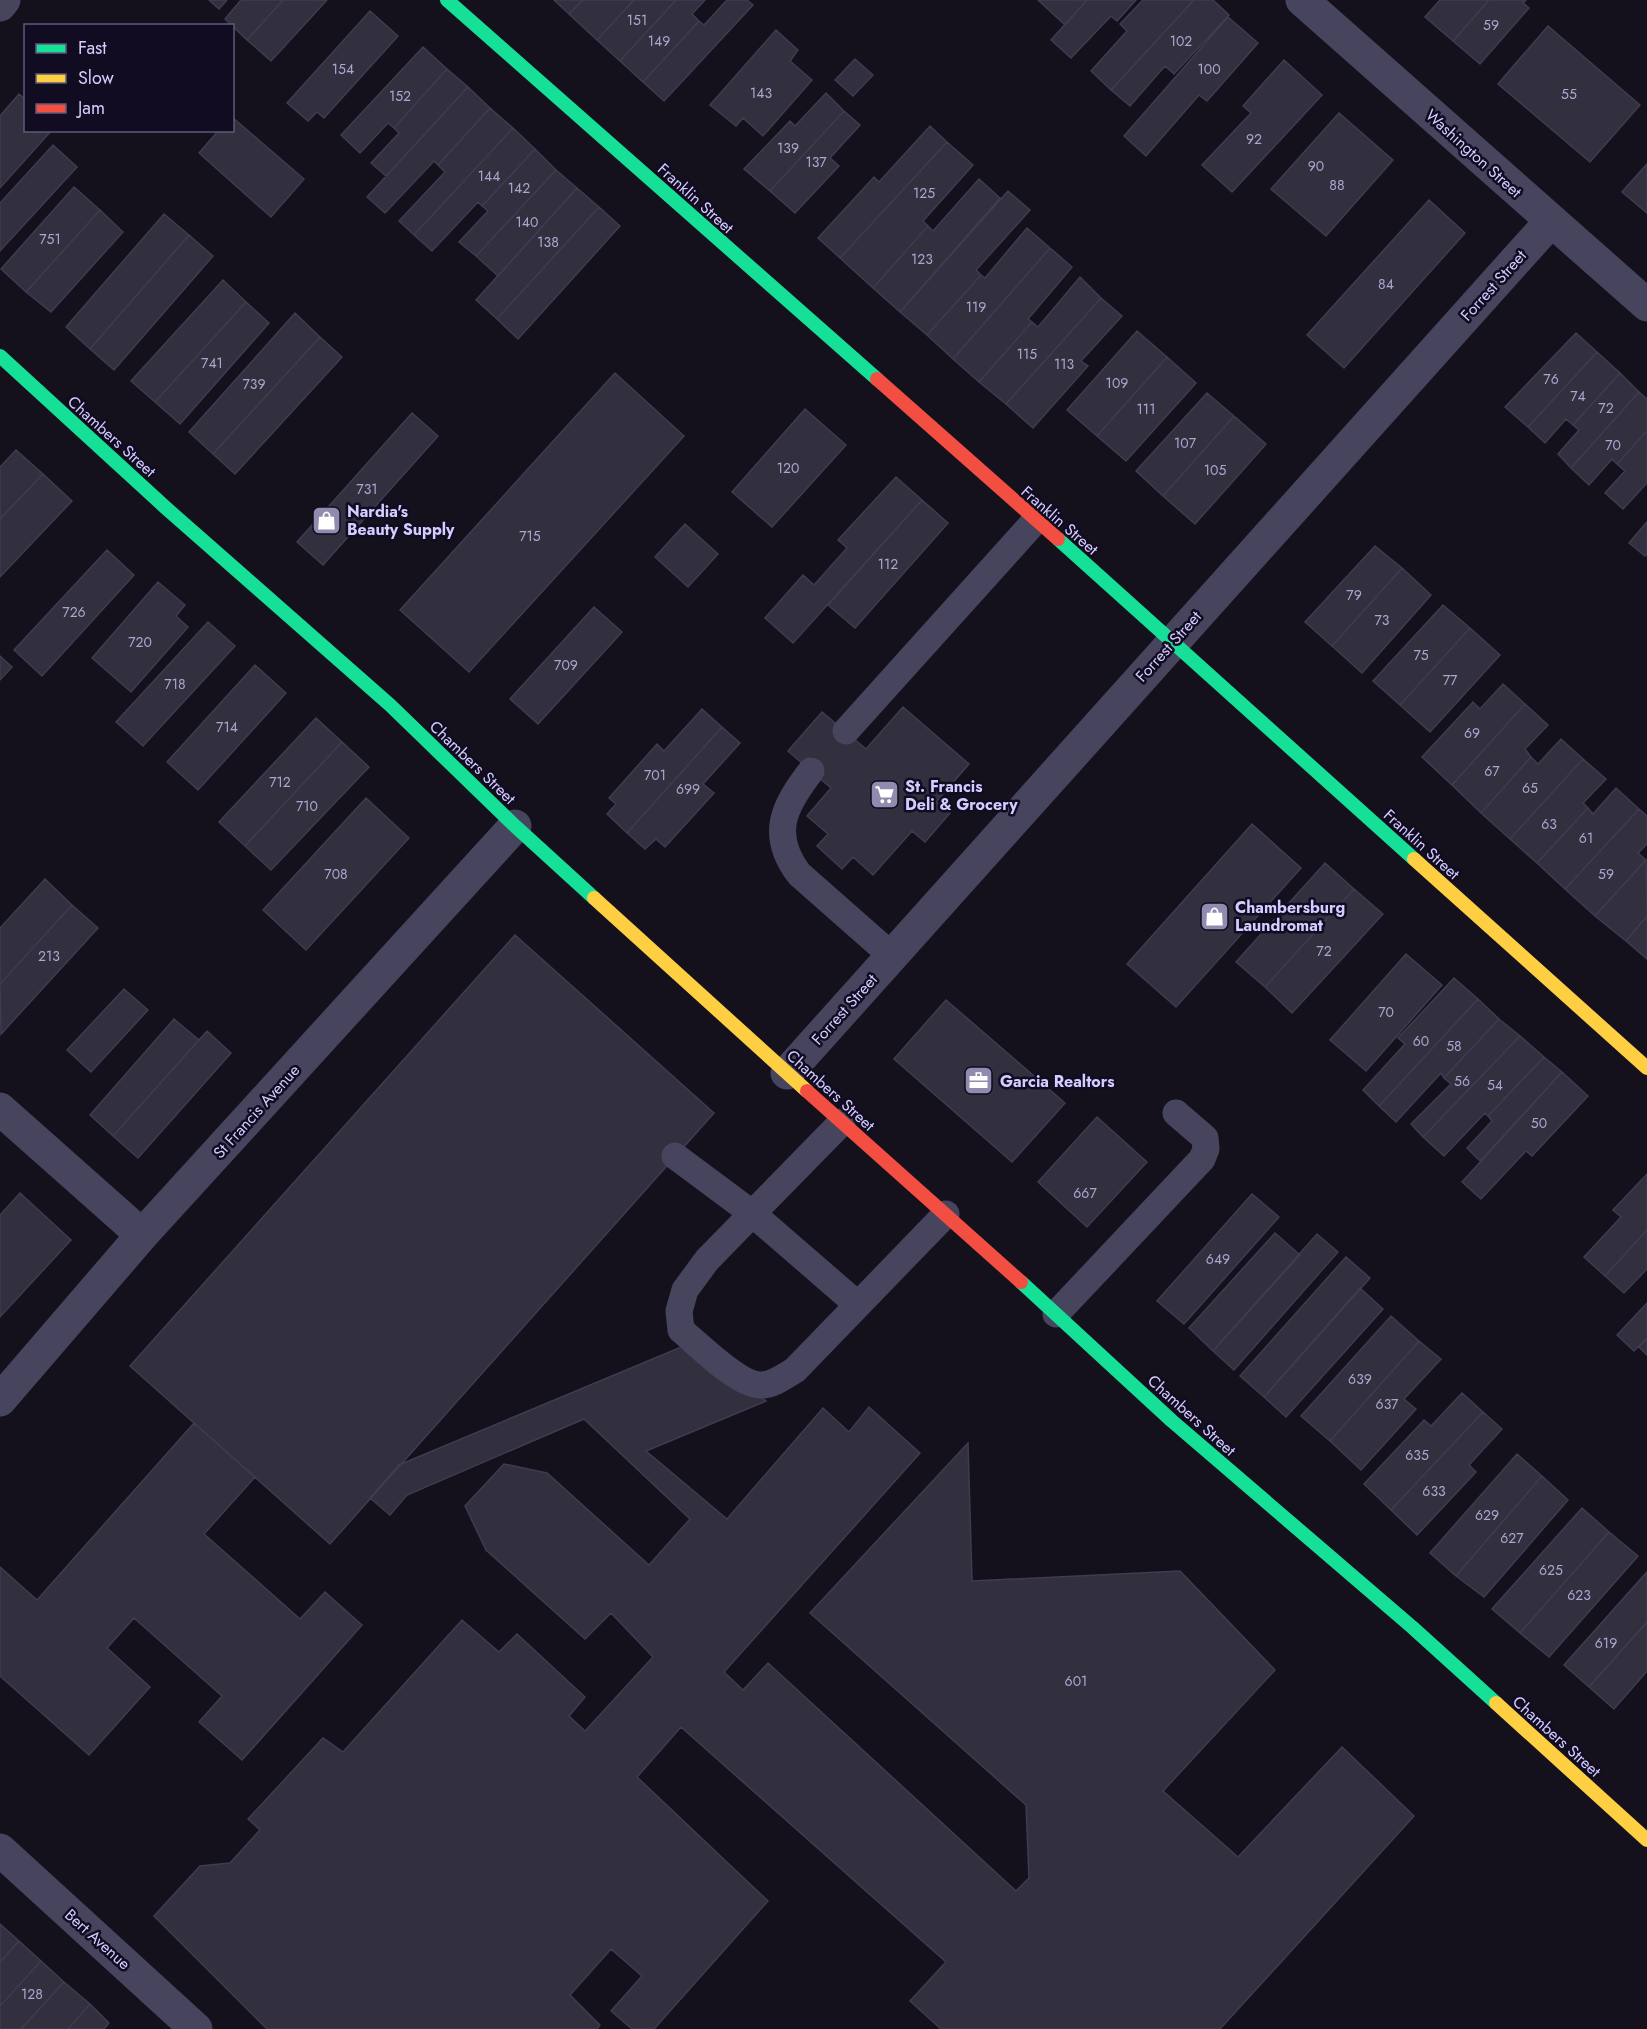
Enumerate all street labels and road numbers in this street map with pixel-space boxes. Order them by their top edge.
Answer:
street label: Washington Street [1420,104,1527,203]
street label: Franklin Street [652,158,739,239]
street label: Forrest Street [1455,245,1532,326]
street label: Chambers Street [62,390,161,482]
street label: Franklin Street [1016,480,1103,560]
street label: Forrest Street [1130,606,1207,687]
street label: Chambers Street [424,715,521,810]
street label: Franklin Street [1378,804,1465,885]
street label: Forrest Street [806,969,883,1050]
street label: Chambers Street [781,1044,880,1136]
street label: St Francis Avenue [208,1059,305,1163]
street label: Chambers Street [1142,1369,1241,1461]
street label: Chambers Street [1507,1690,1606,1782]
street label: Bert Avenue [60,1904,136,1975]

